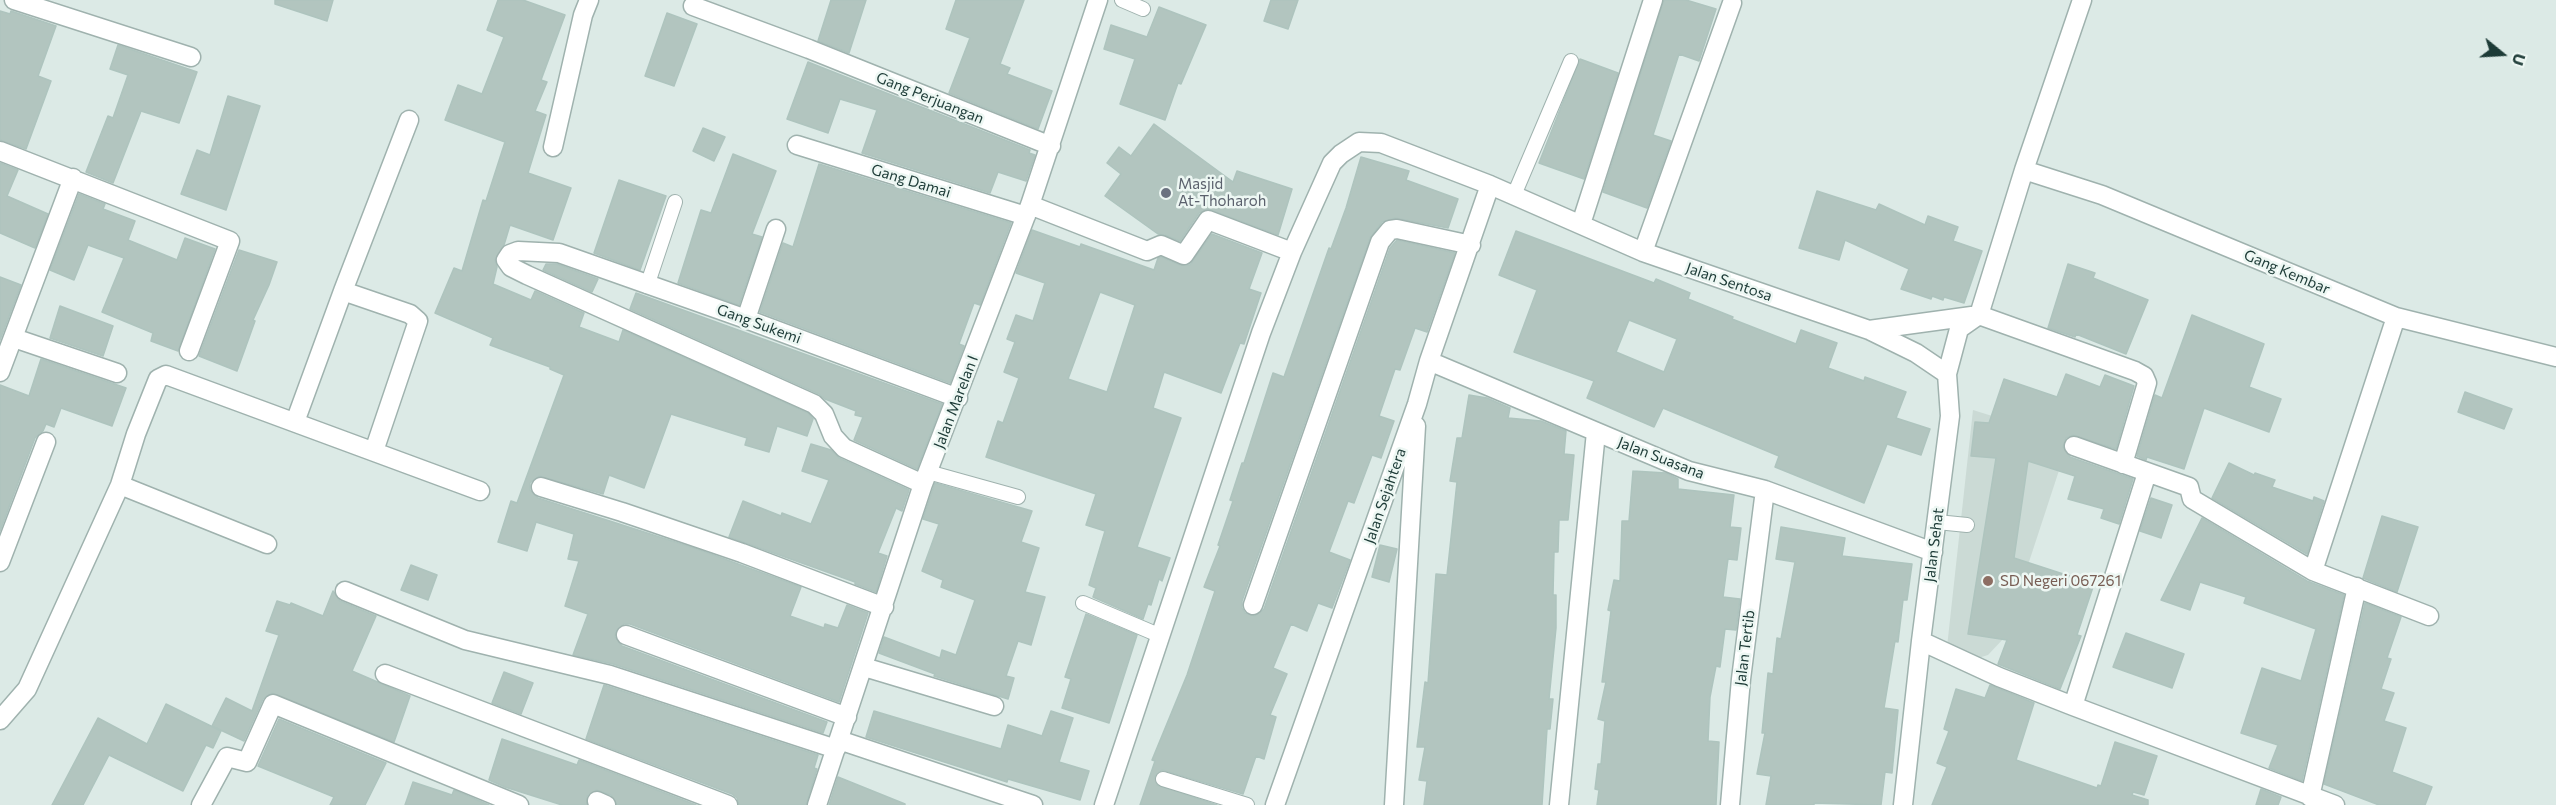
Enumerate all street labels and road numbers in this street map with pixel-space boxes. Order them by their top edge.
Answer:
street label: Gang Perjuangan [874,68,986,128]
street label: Gang Damai [869,160,953,202]
street label: Gang Kembar [2241,246,2333,298]
street label: Jalan Sentosa [1683,259,1775,305]
street label: Gang Sukemi [714,300,804,348]
street label: Jalan Marelan I [930,353,982,451]
street label: Jalan Suasana [1615,433,1707,483]
street label: Jalan Sejahtera [1360,446,1410,546]
street label: Jalan Sehat [1921,507,1947,583]
street label: Jalan Tertib [1731,609,1759,687]

